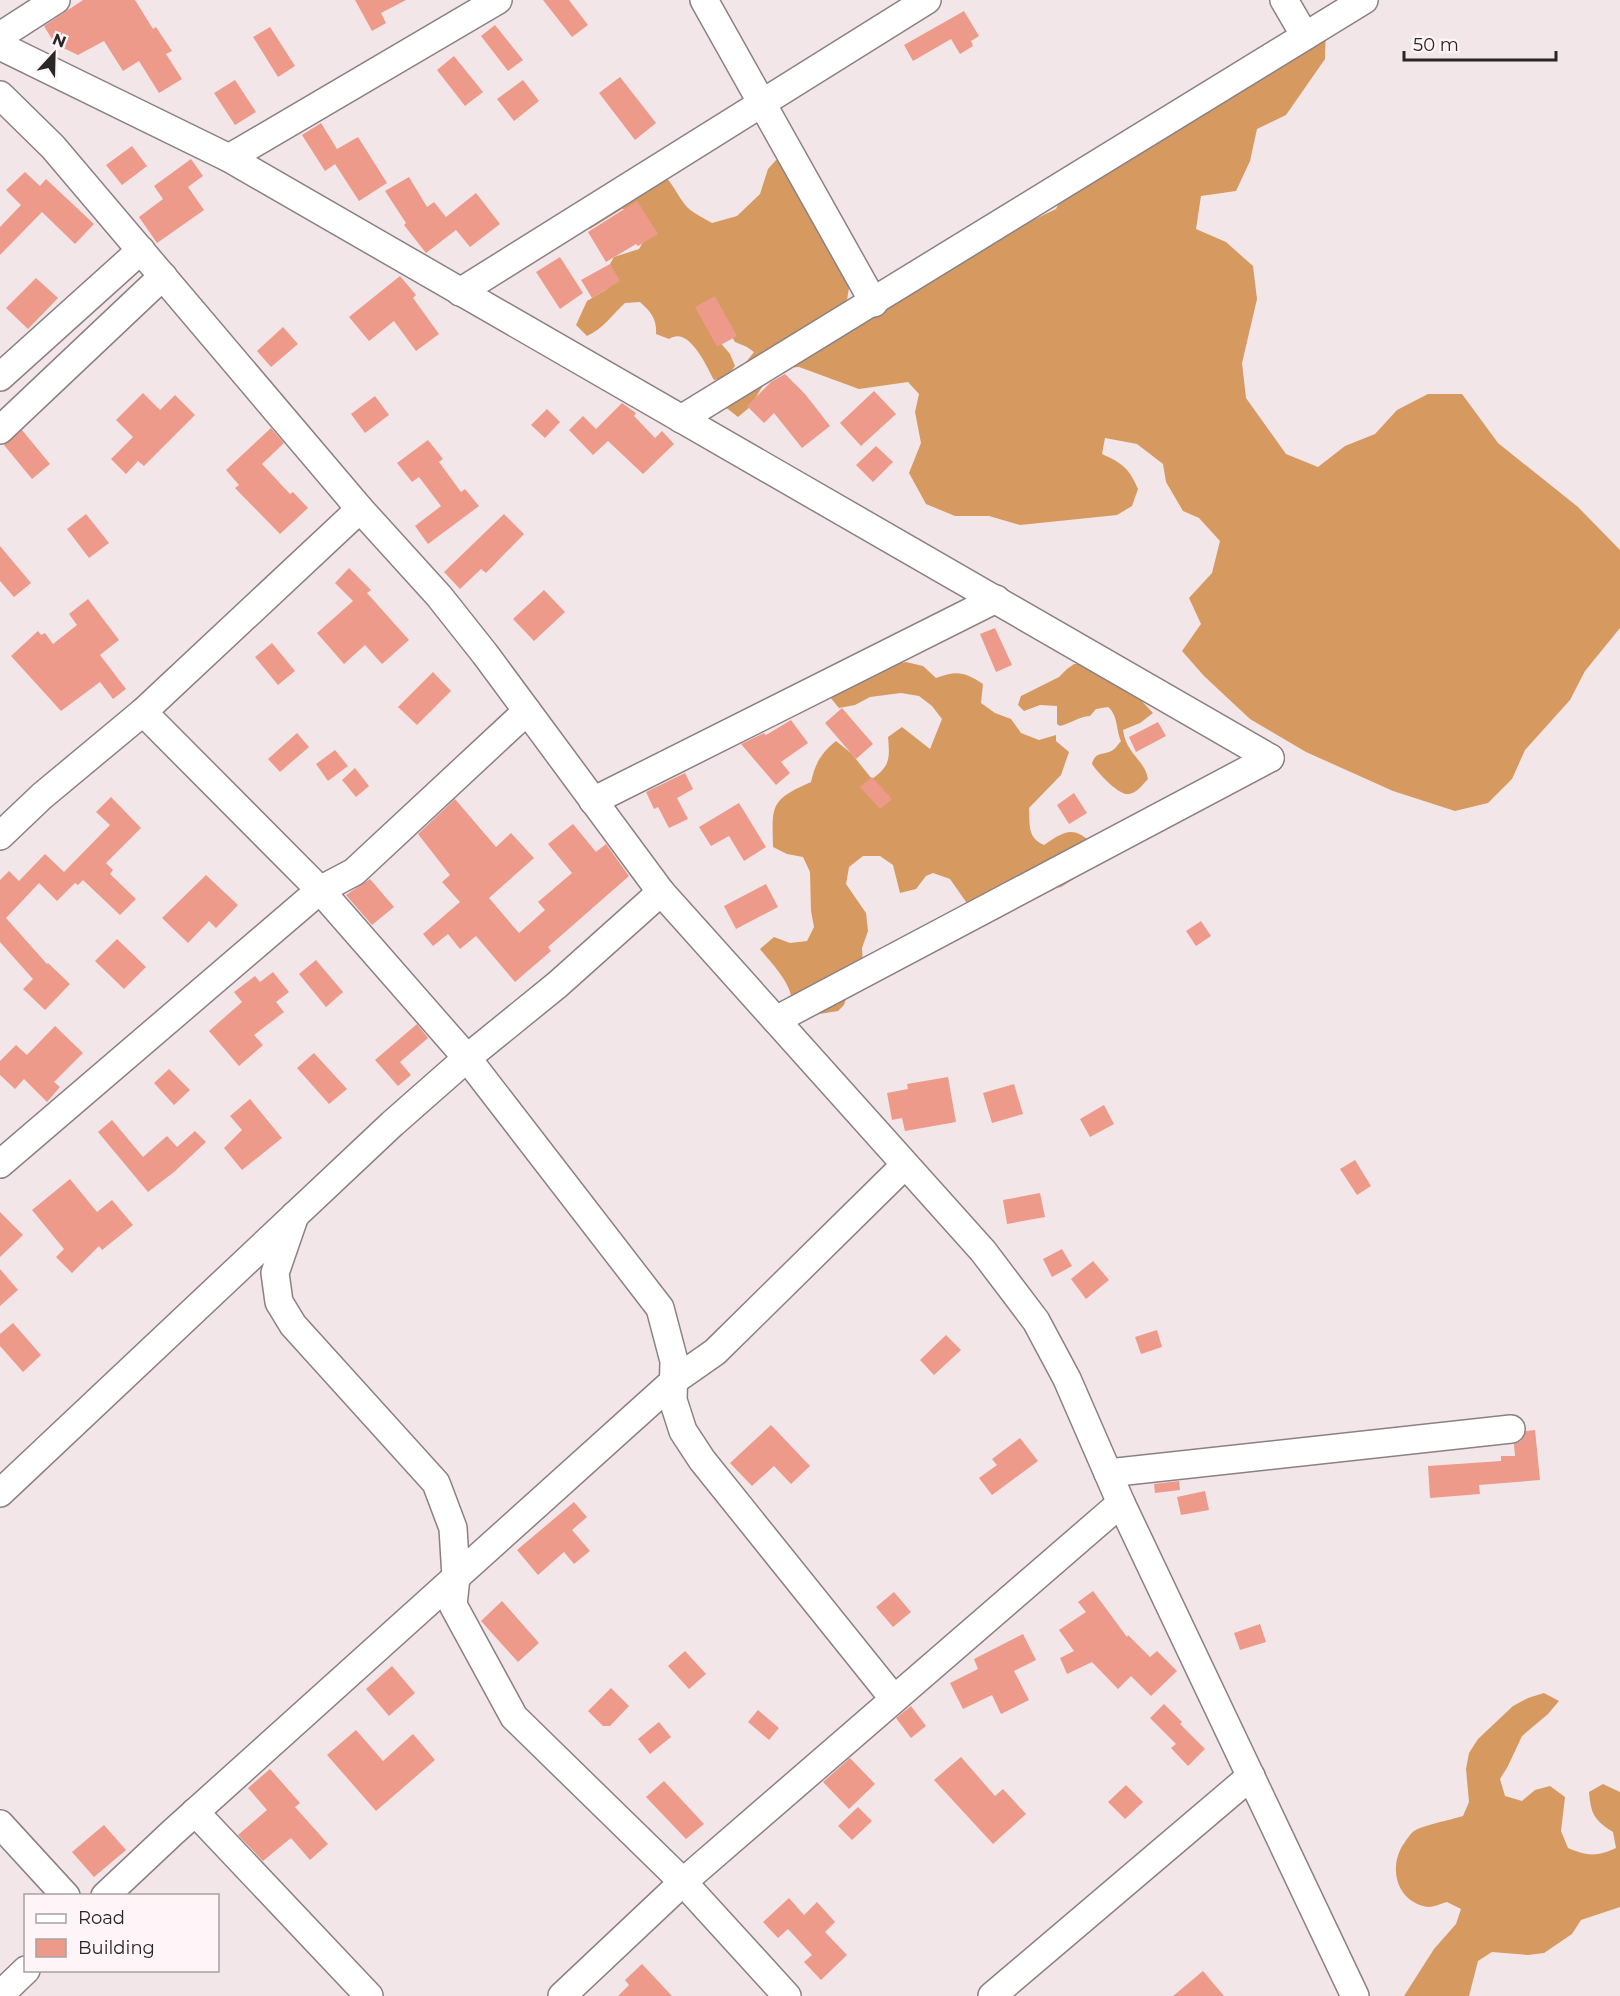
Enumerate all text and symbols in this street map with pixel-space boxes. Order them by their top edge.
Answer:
north arrow [24,24,84,84]
scale bar [1404,24,1556,62]
text: N [50,29,69,52]
text: 50 m [1413,34,1459,56]
legend [24,1894,219,1972]
text: Road [78,1907,125,1929]
text: Building [78,1937,155,1959]

